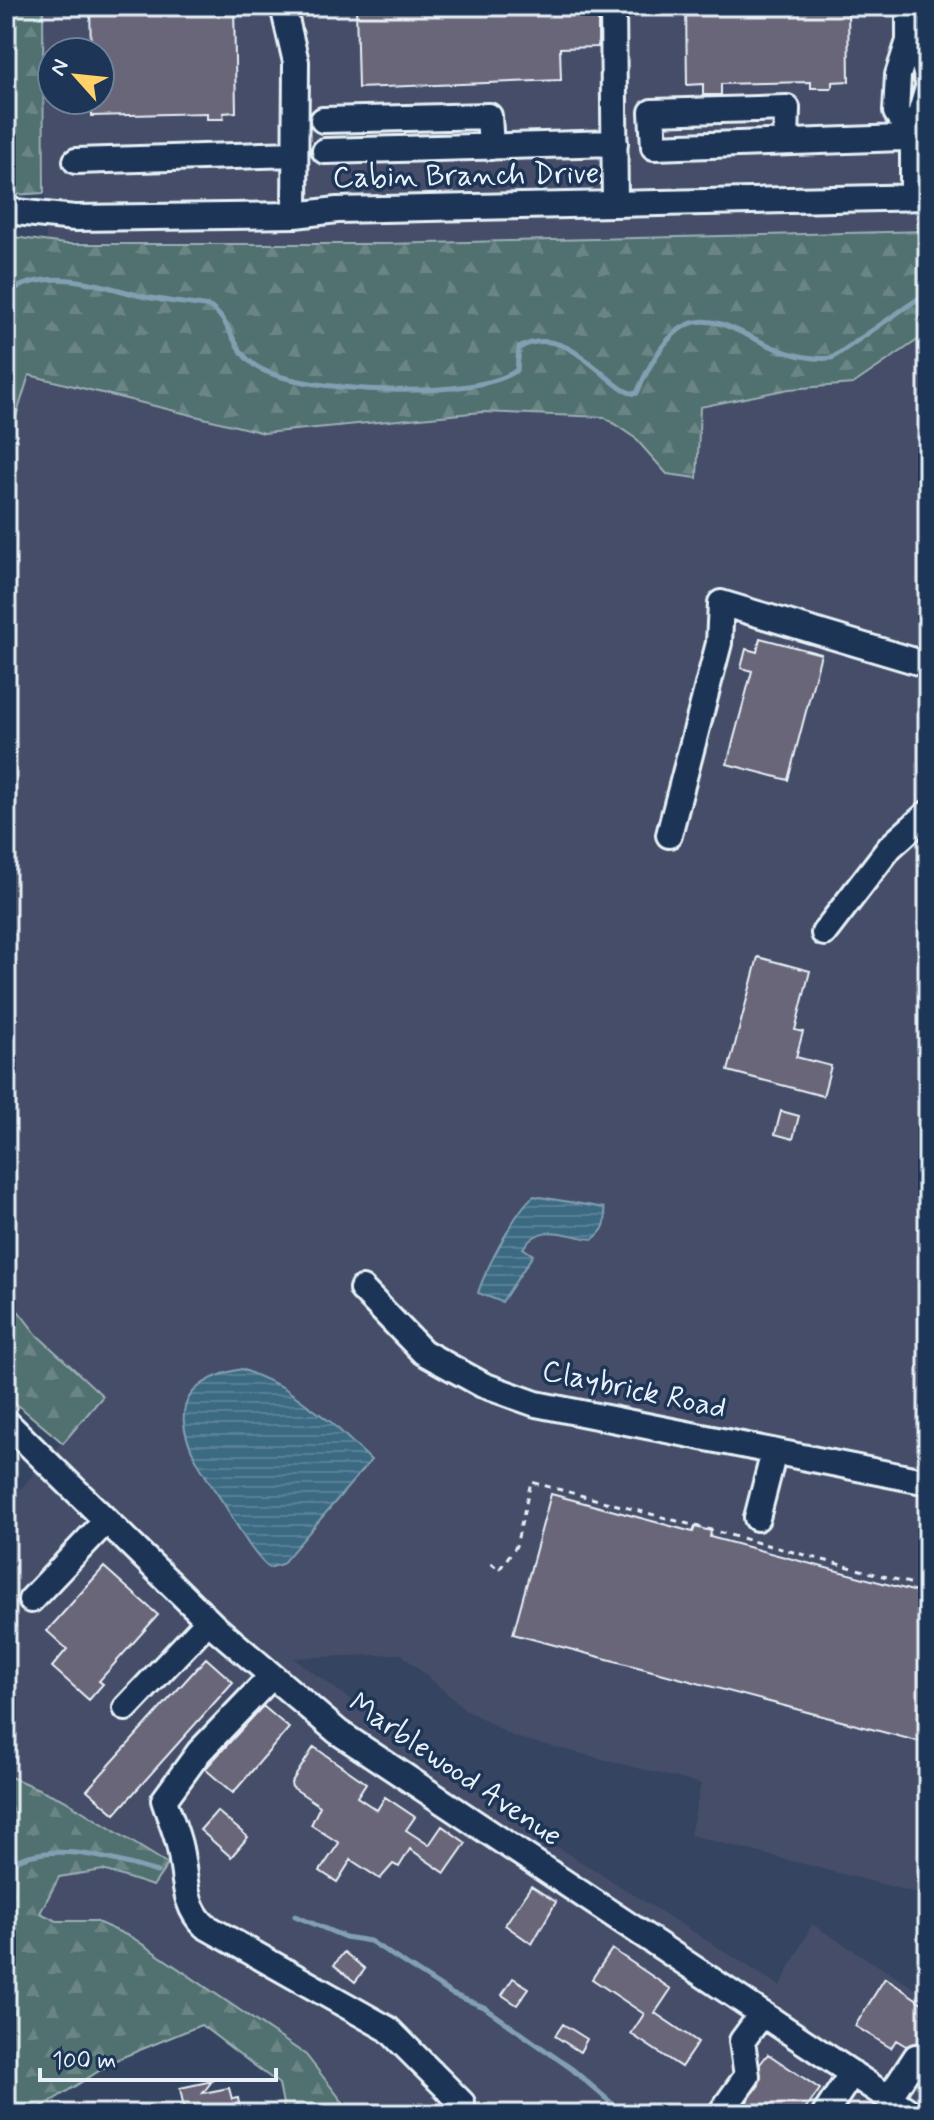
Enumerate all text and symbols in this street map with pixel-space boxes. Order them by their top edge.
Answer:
north arrow [36,36,116,116]
text: N [44,55,76,81]
street label: Cabin Branch Drive [332,154,600,198]
street label: Claybrick Road [538,1351,730,1429]
street label: Marblewood Avenue [341,1684,569,1856]
scale bar [40,2032,276,2082]
text: 100 m [52,2046,116,2077]

